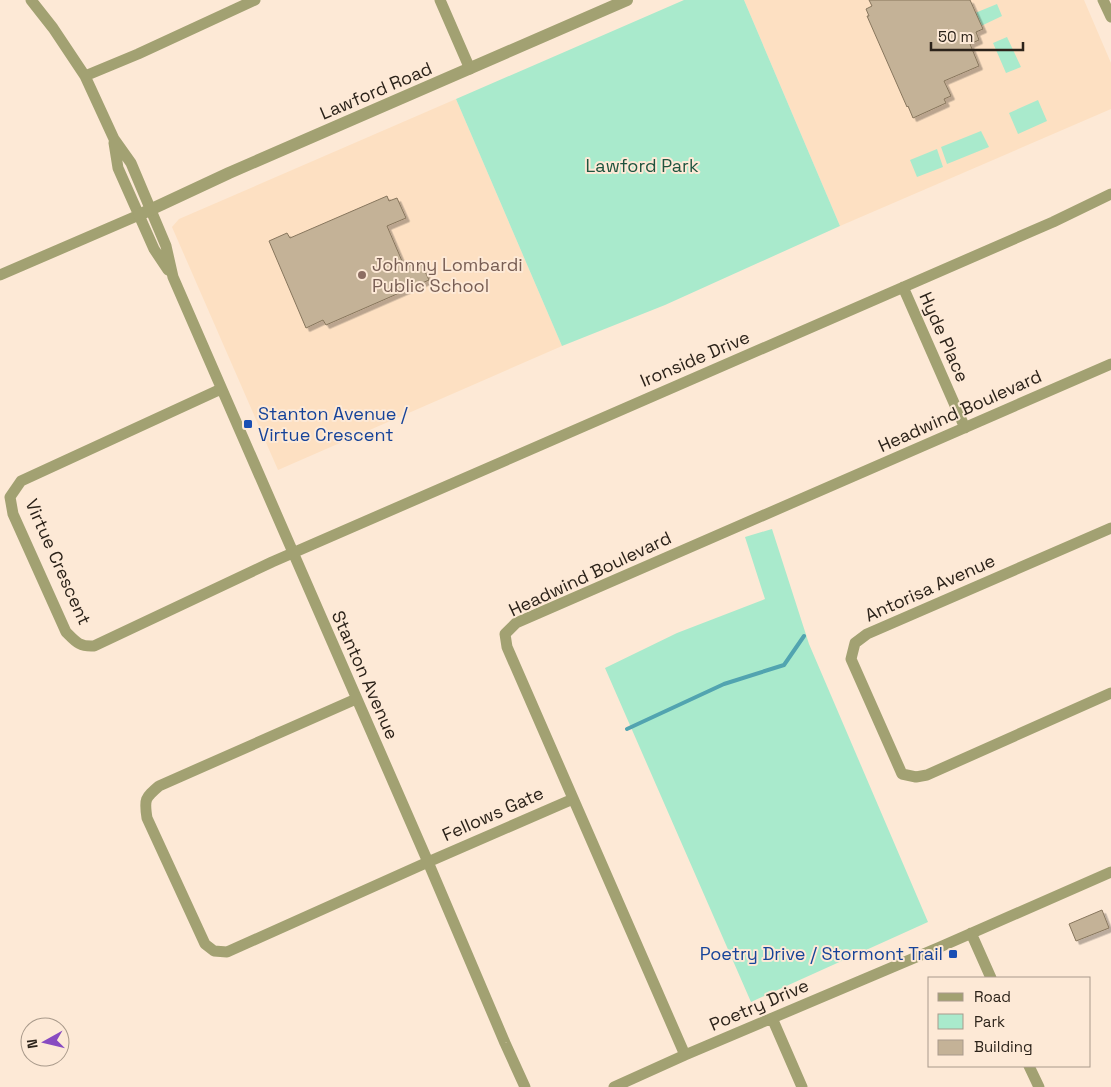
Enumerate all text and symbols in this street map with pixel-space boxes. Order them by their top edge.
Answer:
scale bar [931,20,1024,52]
text: 50 m [938,27,973,46]
street label: Lawford Road [316,57,435,125]
park label: Lawford Park [585,154,699,177]
place label: Johnny Lombardi Public School [372,253,523,297]
marker: Johnny Lombardi Public School [356,269,368,281]
street label: Hyde Place [914,288,975,386]
street label: Ironside Drive [637,325,753,392]
street label: Headwind Boulevard [874,364,1045,457]
place label: Stanton Avenue / Virtue Crescent [258,402,408,446]
marker: Stanton Avenue / Virtue Crescent [242,418,254,430]
street label: Virtue Crescent [20,495,97,628]
street label: Headwind Boulevard [505,526,675,621]
street label: Antorisa Avenue [861,549,998,627]
street label: Stanton Avenue [327,607,404,743]
street label: Fellows Gate [438,781,547,846]
place label: Poetry Drive / Stormont Trail [700,942,943,965]
marker: Poetry Drive / Stormont Trail [947,948,959,960]
street label: Poetry Drive [706,973,812,1036]
legend [928,977,1091,1067]
text: Road [974,987,1011,1006]
text: Park [974,1012,1005,1031]
north arrow [20,1017,70,1067]
text: Building [974,1037,1033,1056]
text: N [23,1038,42,1050]

